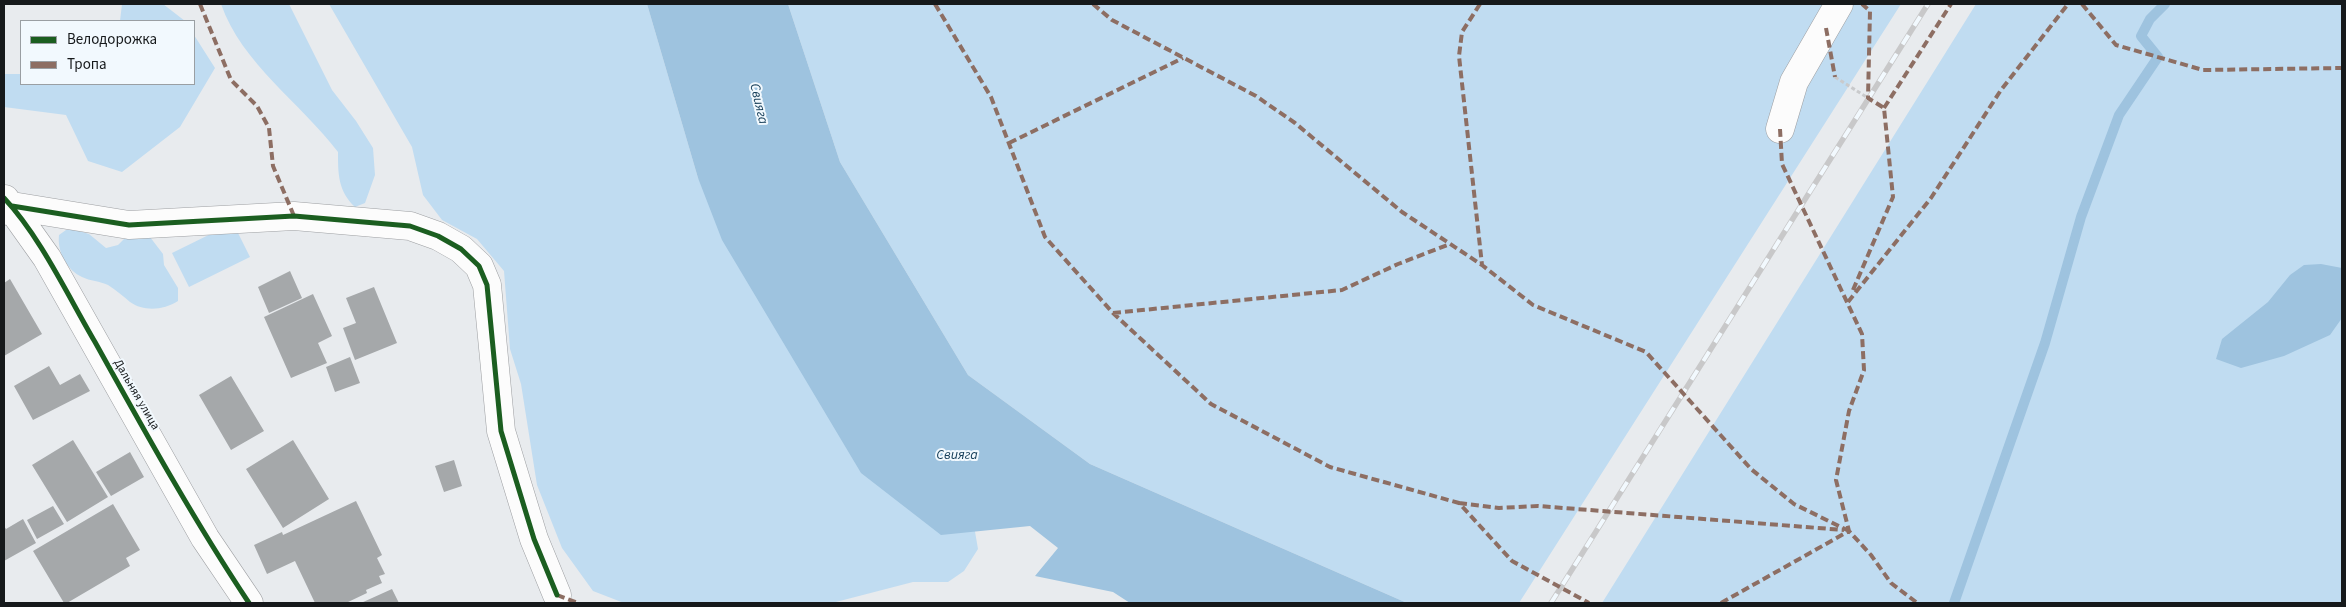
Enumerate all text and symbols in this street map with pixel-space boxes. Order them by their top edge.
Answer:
legend [20,20,195,85]
text: Велодорожка [67,29,157,50]
text: Тропа [67,54,107,75]
water label: Свияга [745,82,771,126]
street label: Дальняя улица [110,357,162,433]
water label: Свияга [936,448,978,464]

